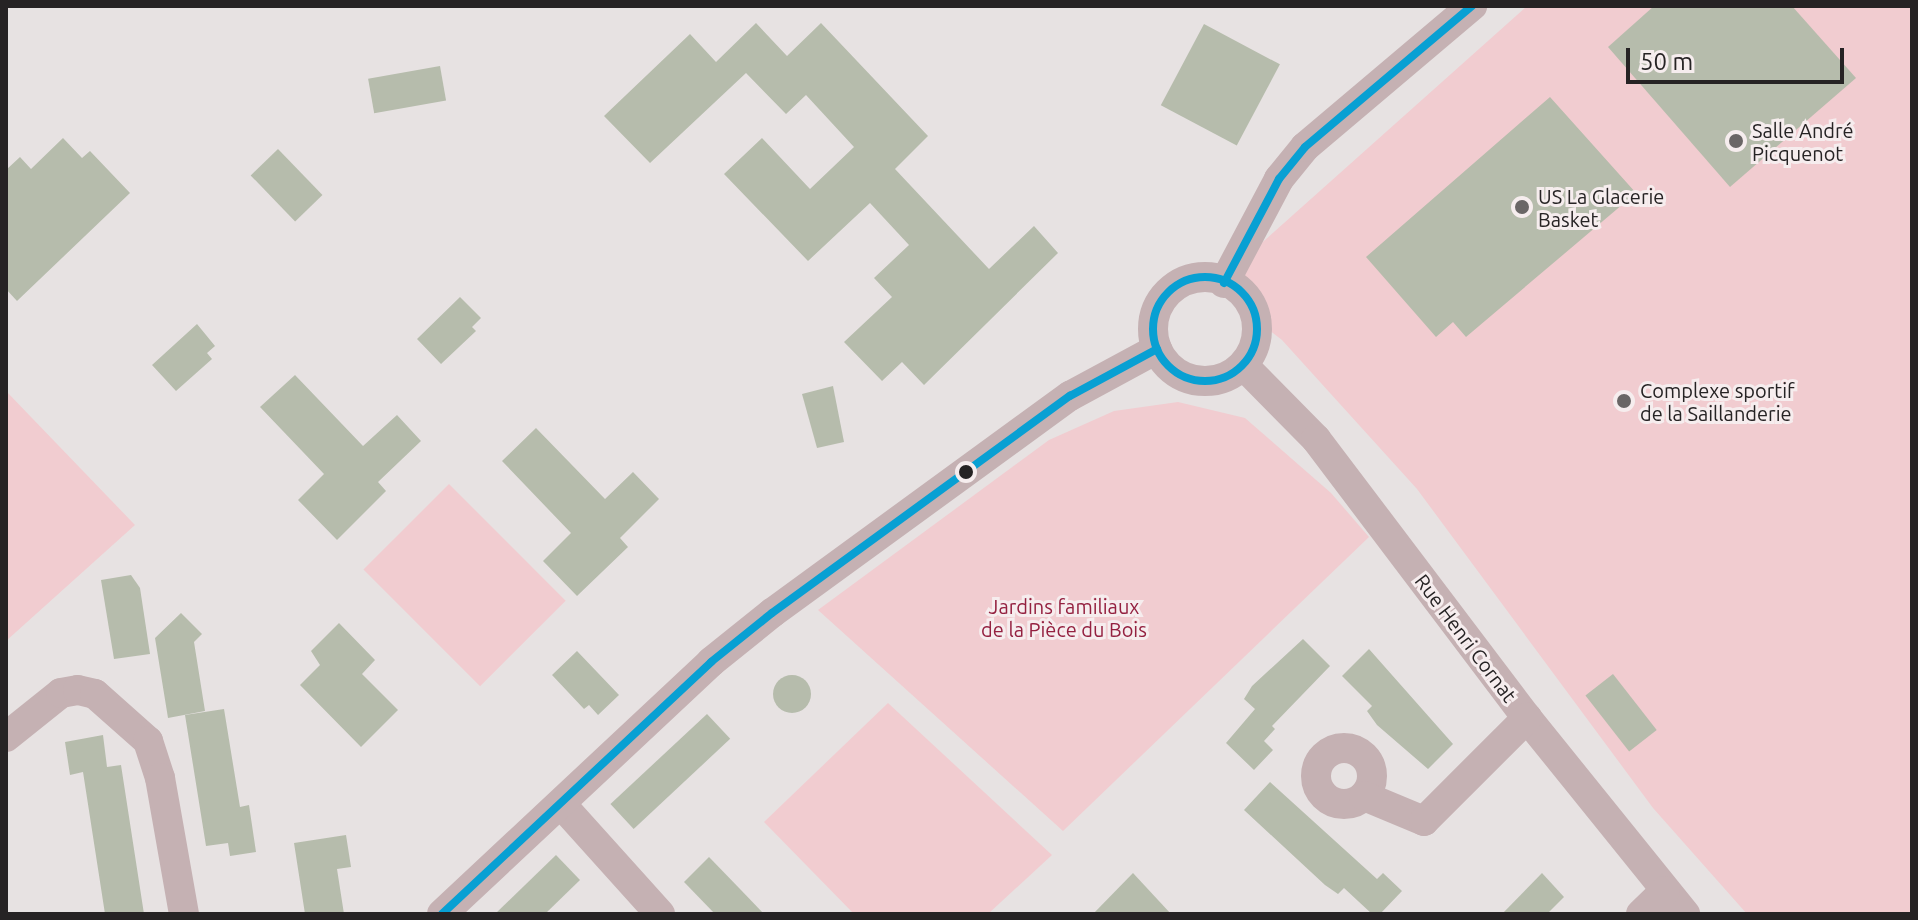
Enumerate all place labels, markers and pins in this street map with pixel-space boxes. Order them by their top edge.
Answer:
place label: Salle André Picquenot [1752,118,1854,165]
marker: Salle André Picquenot [1727,132,1745,150]
place label: US La Glacerie Basket [1538,184,1664,231]
marker: US La Glacerie Basket [1513,198,1531,216]
place label: Complexe sportif de la Saillanderie [1640,378,1795,425]
marker: Complexe sportif de la Saillanderie [1615,392,1633,410]
unlabelled marker [958,464,974,480]

